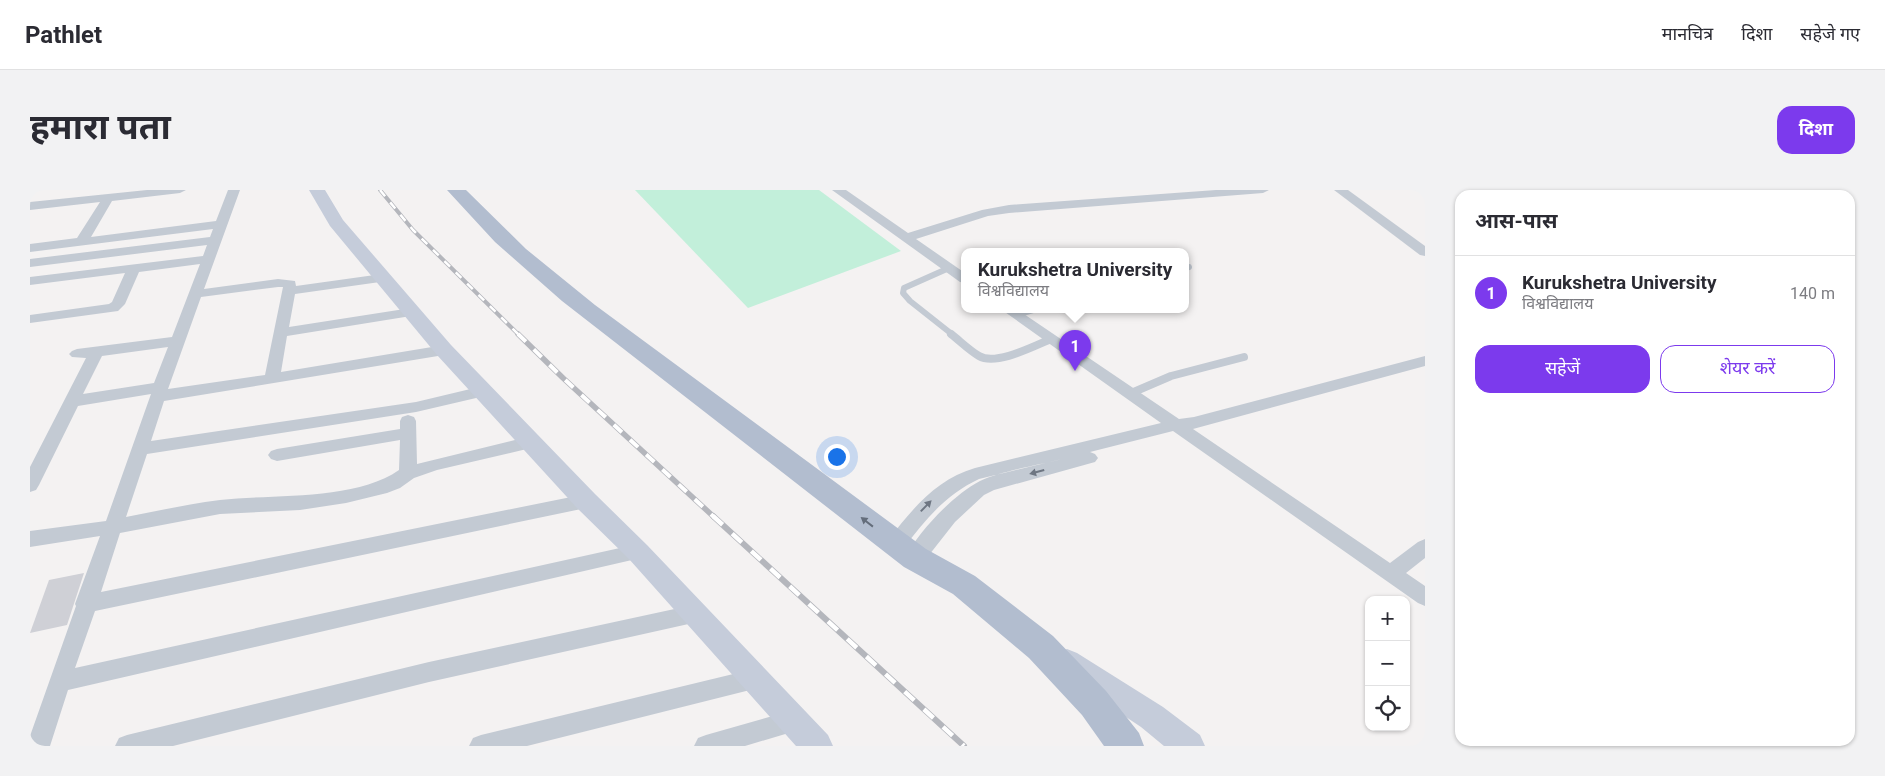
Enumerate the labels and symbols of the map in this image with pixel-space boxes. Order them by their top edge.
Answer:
pin: 1 [1059,330,1091,371]
your location [824,444,850,470]
one-way arrow [1029,468,1044,476]
one-way arrow [920,500,932,512]
one-way arrow [861,516,874,527]

